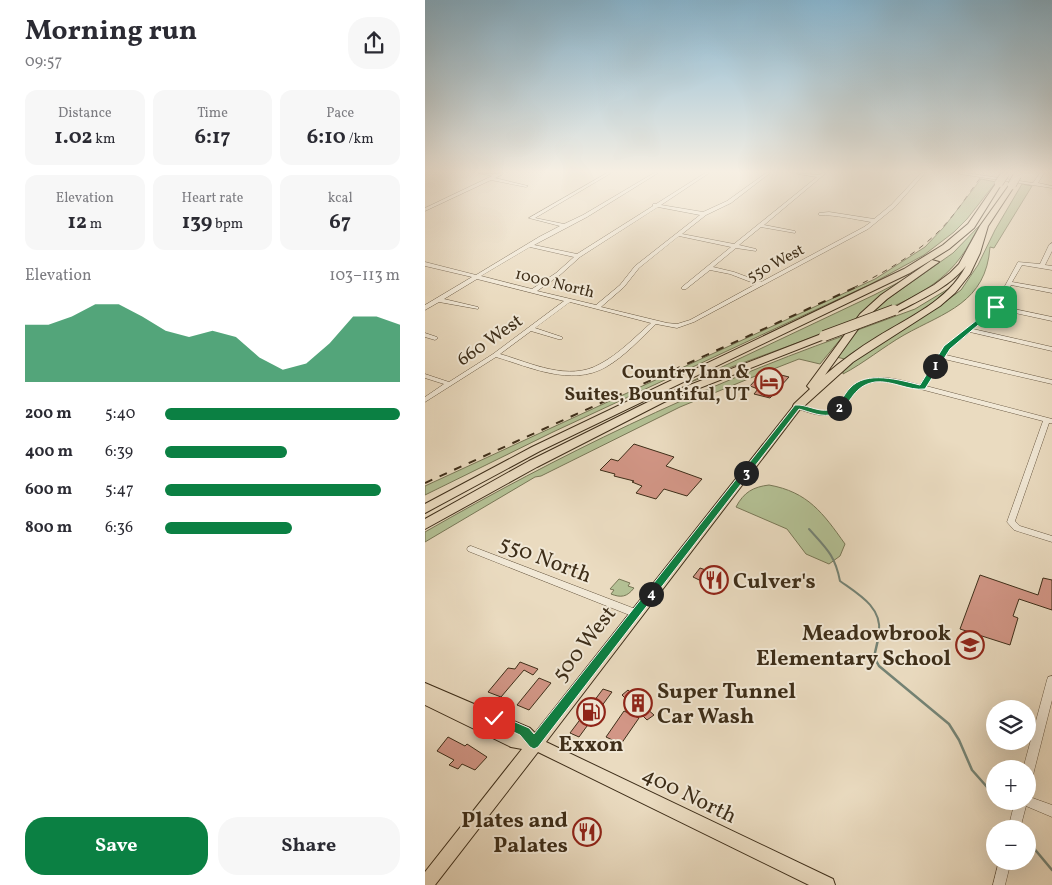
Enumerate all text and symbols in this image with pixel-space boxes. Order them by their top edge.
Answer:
text: Morning run [25,12,197,51]
button: share [348,17,400,69]
text: 09:57 [25,51,62,73]
text: Distance [58,104,112,123]
text: Time [197,104,228,123]
text: Pace [326,104,354,123]
text: 1.02 [54,123,93,152]
text: 6:17 [195,123,230,152]
text: 6:10 [307,123,346,152]
text: km [93,130,115,149]
text: /km [346,130,374,149]
text: Elevation [56,189,114,208]
text: Heart rate [182,189,243,208]
text: kcal [328,189,353,208]
text: 12 [68,208,87,237]
text: 139 [182,208,212,237]
text: 67 [329,208,351,237]
text: m [87,215,102,234]
text: bpm [212,215,243,234]
street label: 550 West [743,239,809,288]
street label: 1000 North [512,263,597,304]
text: Elevation [25,265,92,287]
text: 103–113 m [329,265,400,287]
pin [975,286,1017,328]
icon: arrive [982,293,1010,321]
street label: 660 West [452,308,529,373]
pin: 1 [923,354,947,378]
text: 1 [933,357,938,376]
place label: Country Inn & Suites, Bountiful, UT [565,360,750,408]
hotel icon: Country Inn & Suites, Bountiful, UT [754,367,784,397]
pin: 2 [827,396,851,420]
text: 2 [836,399,843,418]
text: 200 m [25,403,72,425]
text: 5:40 [105,403,135,425]
text: 400 m [25,441,73,463]
text: 6:39 [105,441,133,463]
pin: 3 [733,460,759,486]
text: 3 [743,464,750,483]
text: 600 m [25,479,72,501]
text: 5:47 [105,479,134,501]
text: 800 m [25,517,72,539]
text: 6:36 [105,517,133,539]
street label: 550 North [495,529,596,592]
restaurant icon: Culver's [699,565,729,595]
place label: Culver's [733,567,816,598]
pin: 4 [639,582,663,606]
text: 4 [647,585,656,604]
street label: 500 West [545,600,625,689]
place label: Meadowbrook Elementary School [756,619,951,675]
school or university icon: Meadowbrook Elementary School [955,630,985,660]
place label: Super Tunnel Car Wash [657,677,796,733]
building icon: Super Tunnel Car Wash [623,688,653,718]
pin [473,697,515,739]
fuel station icon: Exxon [576,697,606,727]
map controls [986,700,1036,870]
button: layers [986,700,1036,750]
icon: check [480,704,508,732]
place label: Exxon [558,730,624,761]
street label: 400 North [636,760,742,833]
button: + [986,760,1036,810]
place label: Plates and Palates [461,806,568,862]
button: Save [25,817,208,875]
button: Share [218,817,400,875]
restaurant icon: Plates and Palates [572,817,602,847]
button: − [986,820,1036,870]

